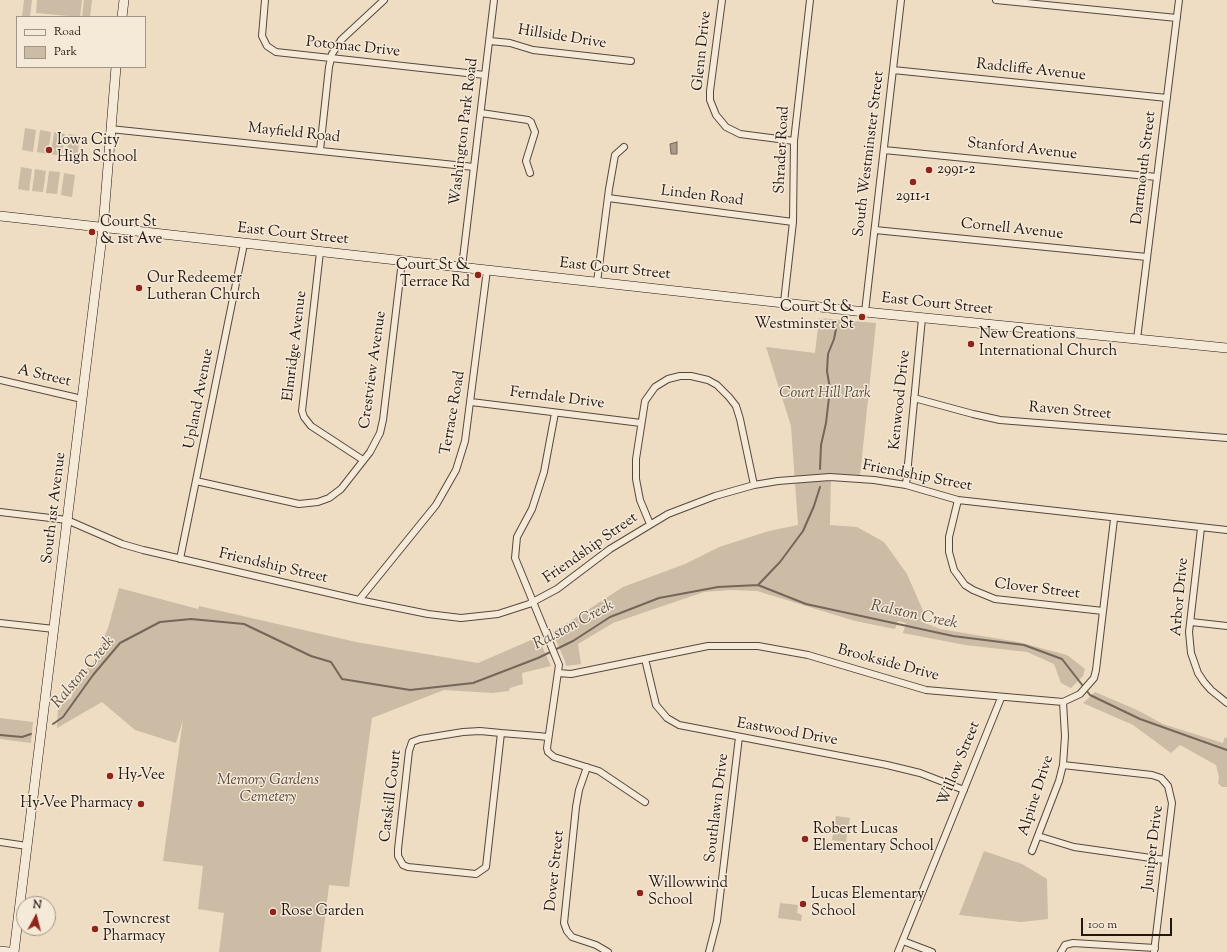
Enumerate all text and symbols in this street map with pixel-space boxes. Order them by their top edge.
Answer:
street label: Glenn Drive [690,10,716,92]
legend [16,16,146,68]
street label: Hillside Drive [517,22,607,54]
text: Road [54,23,81,41]
street label: Potomac Drive [305,34,401,62]
text: Park [54,43,77,61]
street label: Radcliffe Avenue [975,56,1087,86]
street label: Washington Park Road [447,57,483,207]
street label: South Westminster Street [851,70,889,238]
street label: Shrader Road [772,106,794,194]
street label: Dartmouth Street [1129,110,1161,226]
street label: Mayfield Road [247,120,341,148]
place label: Iowa City High School [57,132,137,167]
street label: Stanford Avenue [966,135,1078,165]
marker: Iowa City High School [44,145,54,155]
place label: 2991-2 [937,161,976,179]
marker: 2991-2 [924,165,934,175]
marker: 2911-1 [908,177,918,187]
street label: Linden Road [660,183,744,211]
place label: 2911-1 [896,188,930,206]
place label: Court St & 1st Ave [100,214,162,249]
street label: Cornell Avenue [960,216,1064,244]
street label: East Court Street [237,220,349,250]
marker: Court St & 1st Ave [87,227,97,237]
street label: East Court Street [559,255,671,285]
place label: Court St & Terrace Rd [396,257,470,292]
place label: Our Redeemer Lutheran Church [147,270,261,305]
marker: Court St & Terrace Rd [473,270,483,280]
marker: Our Redeemer Lutheran Church [134,283,144,293]
street label: Elmridge Avenue [280,290,312,402]
street label: East Court Street [881,290,993,320]
place label: Court St & Westminster St [754,299,854,334]
street label: Crestview Avenue [357,310,391,430]
marker: Court St & Westminster St [857,312,867,322]
place label: New Creations International Church [979,326,1117,361]
marker: New Creations International Church [966,339,976,349]
street label: Upland Avenue [181,347,219,451]
street label: Kenwood Drive [887,349,915,451]
street label: A Street [16,362,72,392]
street label: Terrace Road [438,370,470,456]
street label: Ferndale Drive [509,384,605,414]
park label: Court Hill Park [779,385,871,403]
street label: Raven Street [1028,399,1112,425]
street label: South 1st Avenue [39,451,71,565]
street label: Friendship Street [861,458,973,496]
street label: Friendship Street [540,510,642,588]
street label: Friendship Street [217,546,329,588]
street label: Arbor Drive [1169,557,1193,637]
street label: Clover Street [993,576,1081,604]
water label: Ralston Creek [530,597,618,655]
water label: Ralston Creek [869,597,959,635]
water label: Ralston Creek [48,633,120,713]
street label: Brookside Drive [835,642,941,686]
street label: Eastwood Drive [735,715,839,751]
street label: Willow Street [935,719,985,809]
street label: Catskill Court [377,749,407,843]
street label: Southlawn Drive [702,752,734,864]
street label: Alpine Drive [1015,753,1059,839]
place label: Hy-Vee [118,767,165,785]
marker: Hy-Vee [105,771,115,781]
park label: Memory Gardens Cemetery [217,772,319,807]
place label: Hy-Vee Pharmacy [20,795,133,813]
marker: Hy-Vee Pharmacy [136,799,146,809]
street label: Juniper Drive [1140,804,1168,892]
place label: Robert Lucas Elementary School [813,821,934,856]
street label: Dover Street [543,829,569,913]
marker: Robert Lucas Elementary School [800,834,810,844]
place label: Willowwind School [648,875,728,910]
place label: Lucas Elementary School [811,886,924,921]
marker: Willowwind School [635,888,645,898]
north arrow [16,896,56,936]
text: N [32,897,43,914]
marker: Lucas Elementary School [798,899,808,909]
place label: Rose Garden [281,903,364,921]
marker: Rose Garden [268,907,278,917]
scale bar [1083,910,1174,936]
place label: Towncrest Pharmacy [103,911,170,946]
text: 100 m [1088,916,1117,934]
marker: Towncrest Pharmacy [90,924,100,934]

